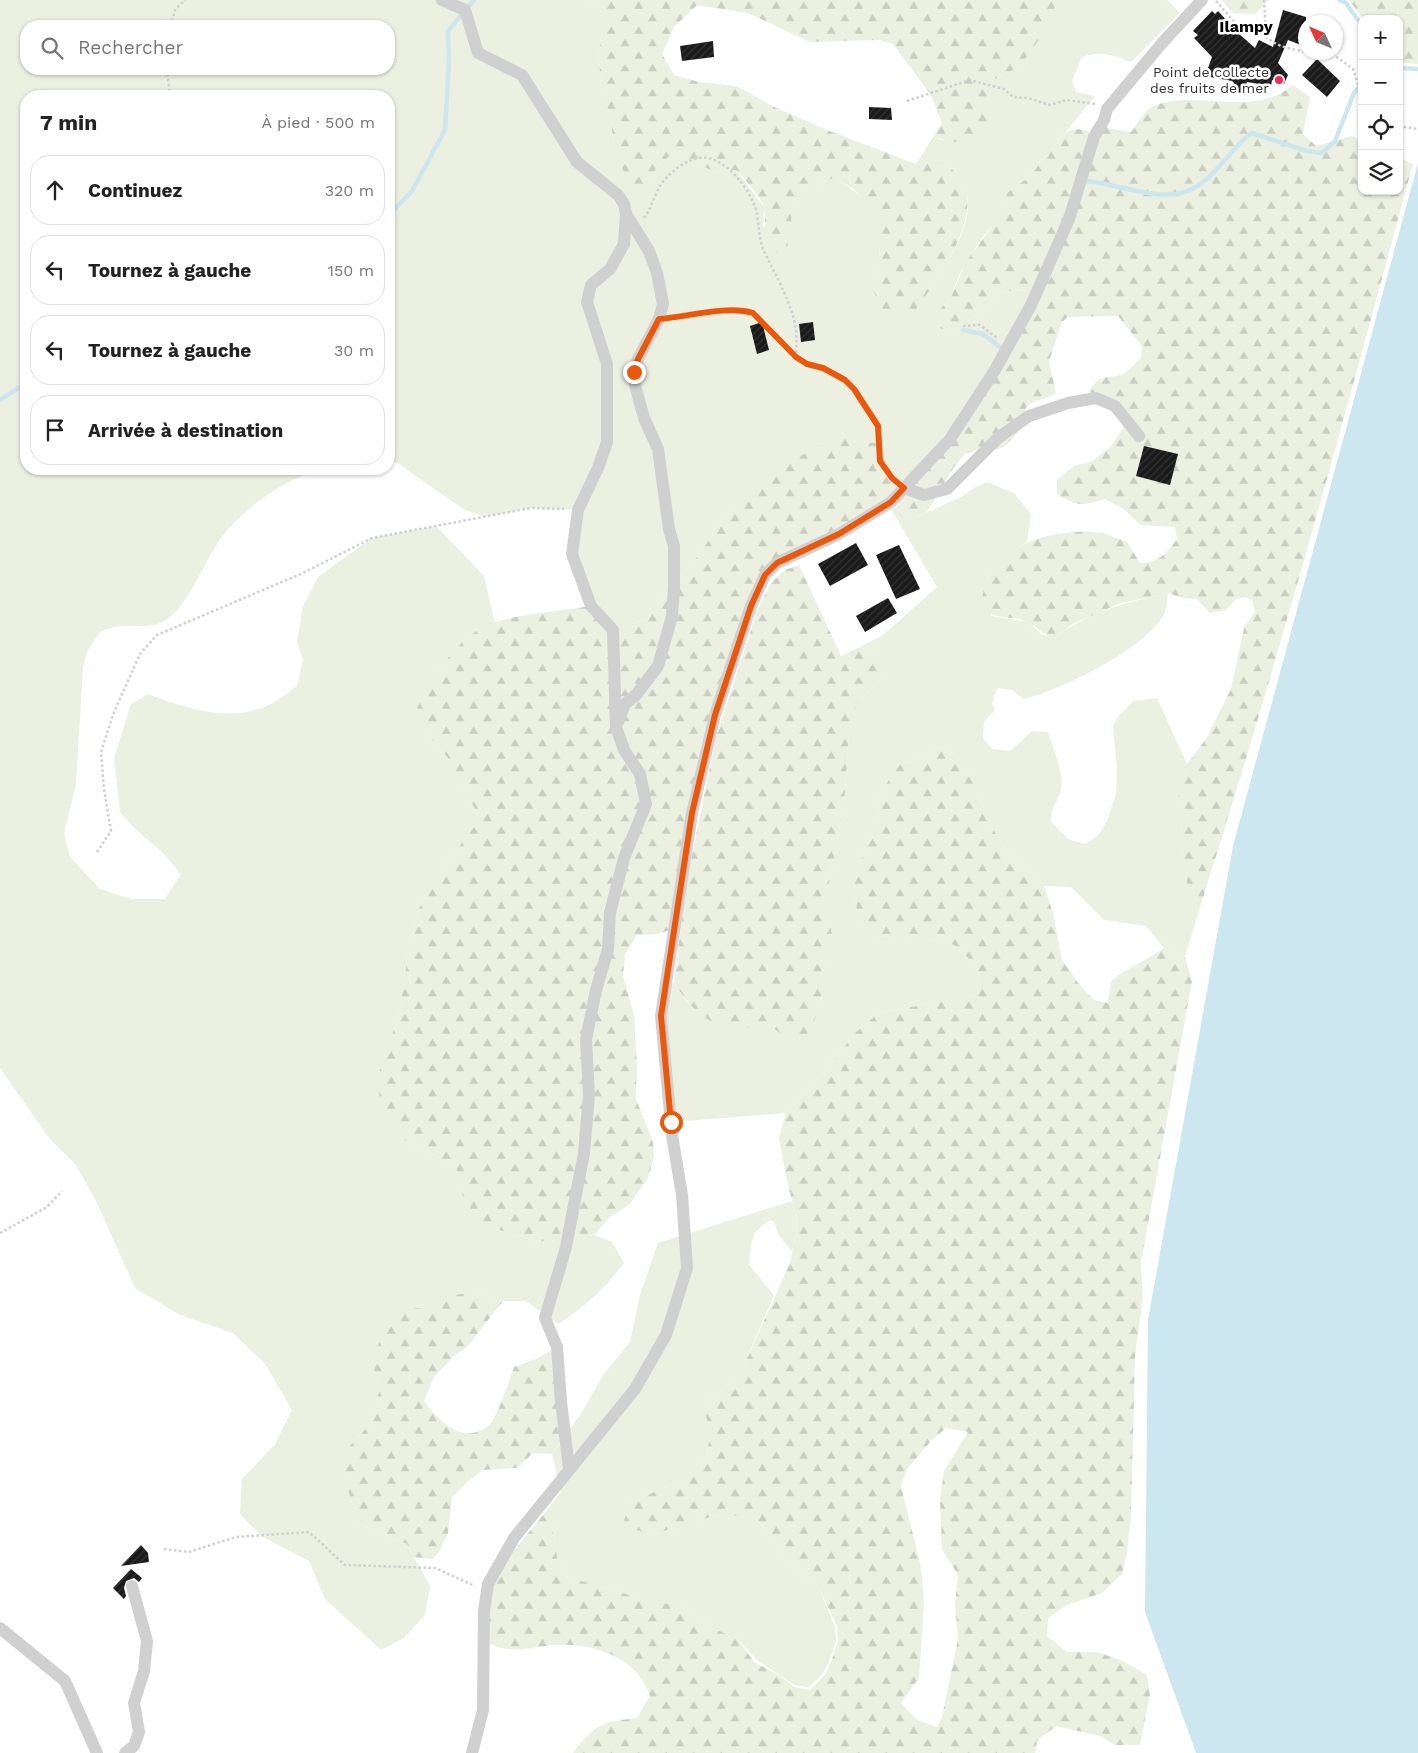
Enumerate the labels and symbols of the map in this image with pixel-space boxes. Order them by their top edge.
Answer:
north arrow [1298,15,1343,60]
district label: Ilampy [1219,17,1274,36]
place label: Point de collecte des fruits de mer [1150,64,1269,96]
marker: Point de collecte des fruits de mer [1273,74,1285,86]
route end [623,361,646,384]
route start [660,1111,683,1134]

